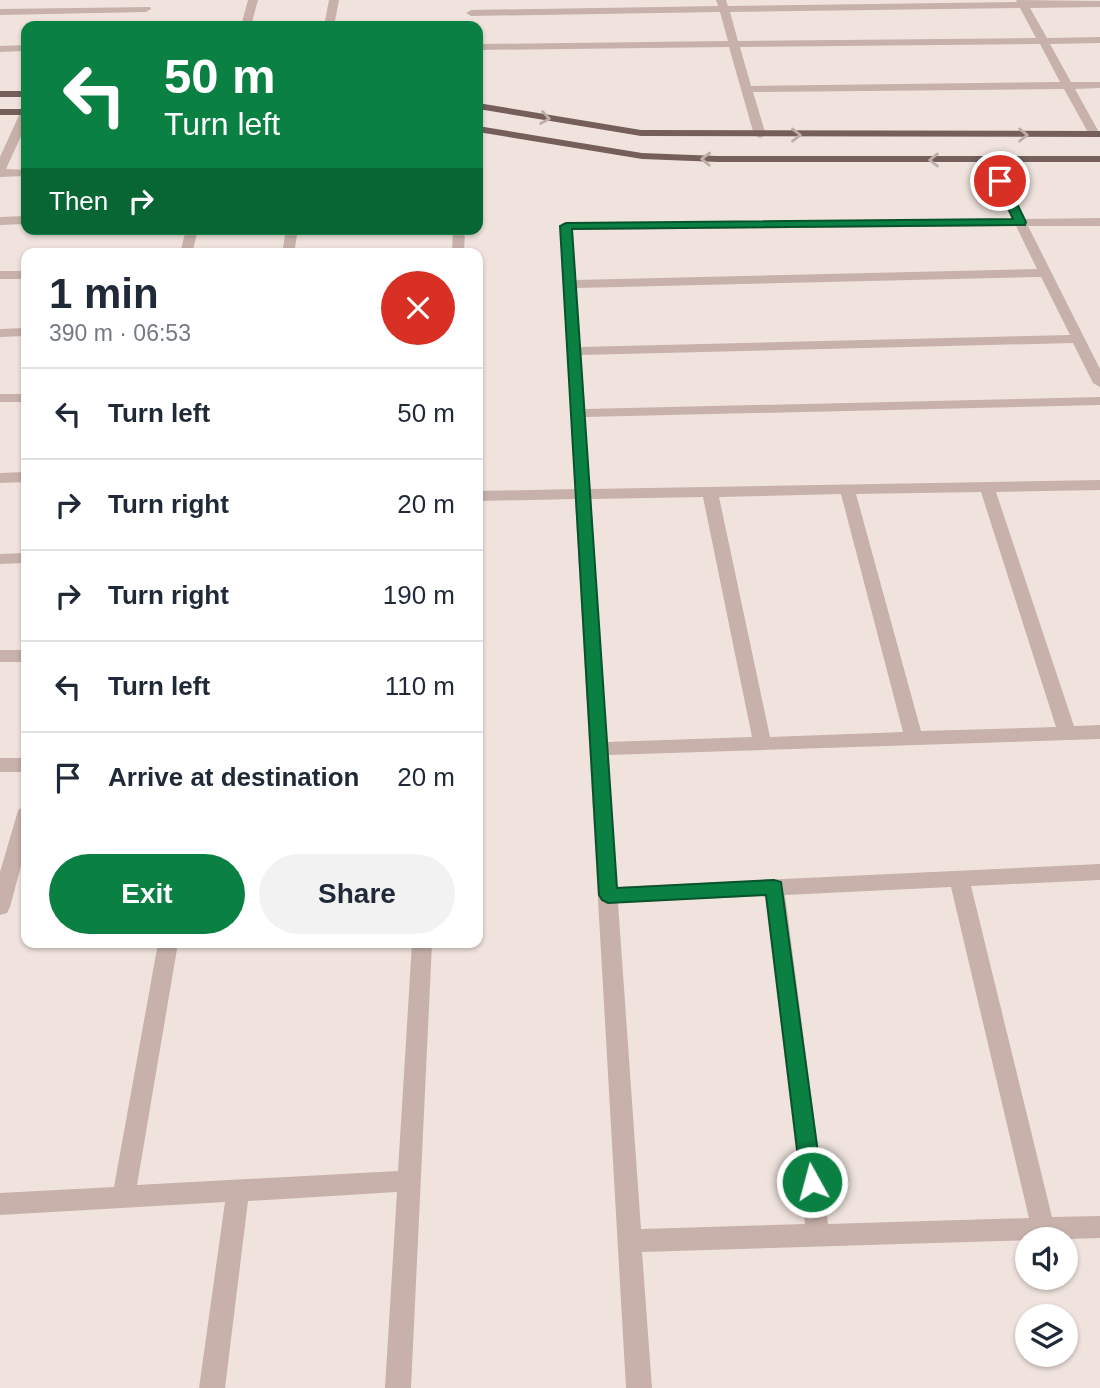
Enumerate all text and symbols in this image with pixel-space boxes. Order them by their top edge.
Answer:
icon: left [49,49,140,140]
text: 50 m [164,49,276,103]
text: Turn left [164,106,280,142]
one-way arrow [539,110,551,125]
one-way arrow [791,127,801,143]
one-way arrow [1018,127,1029,143]
one-way arrow [701,151,712,166]
pin [970,151,1030,211]
one-way arrow [928,152,939,168]
icon: arrive [981,162,1019,200]
icon: right [122,182,160,220]
text: Then [49,186,108,216]
text: 1 min [49,270,159,317]
button: close [381,271,455,345]
text: 390 m · 06:53 [49,320,191,346]
icon: left [49,395,87,433]
text: Turn left [108,398,210,428]
text: 50 m [397,398,455,428]
icon: right [49,486,87,524]
text: Turn right [108,489,229,519]
text: 20 m [397,489,455,519]
icon: right [49,577,87,615]
text: Turn right [108,580,229,610]
text: 190 m [383,580,455,610]
icon: left [49,668,87,706]
text: Turn left [108,671,210,701]
text: 110 m [385,671,455,701]
icon: arrive [49,759,87,797]
text: Arrive at destination [108,762,359,792]
text: 20 m [397,762,455,792]
button: Exit [49,854,245,934]
button: Share [259,854,455,934]
position arrow [775,1145,849,1219]
map controls [1015,1227,1078,1367]
button: sound [1015,1227,1078,1290]
button: layers [1015,1304,1078,1367]

